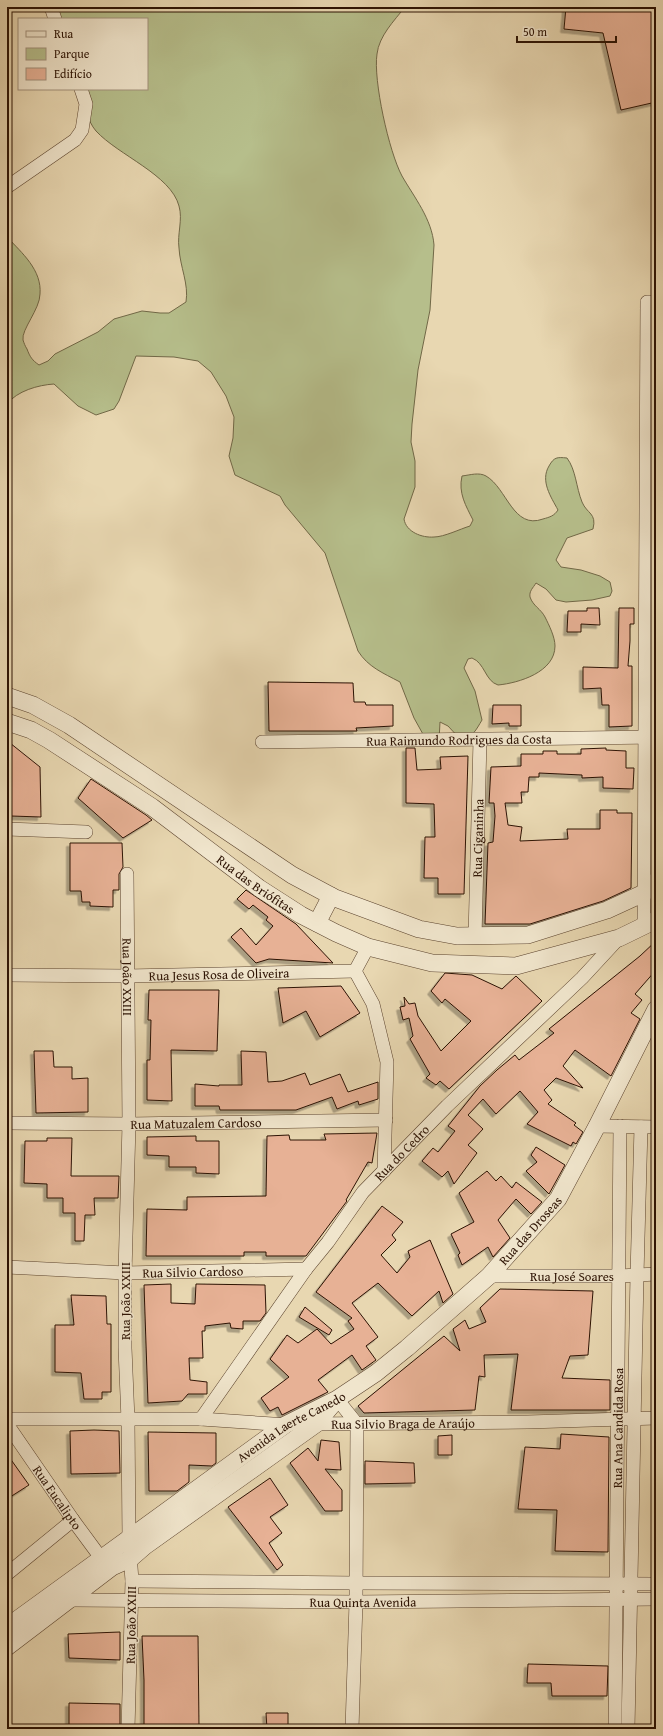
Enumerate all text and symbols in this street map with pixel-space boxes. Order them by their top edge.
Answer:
legend [18,18,148,90]
scale bar [517,18,616,44]
text: 50 m [523,23,547,40]
text: Rua [54,25,73,42]
text: Parque [54,45,90,62]
text: Edifício [54,65,92,82]
street label: Rua Raimundo Rodrigues da Costa [366,729,553,750]
street label: Rua Ciganinha [467,798,488,878]
street label: Rua das Briófitas [213,850,298,918]
street label: Rua João XXIII [118,938,138,1016]
street label: Rua Jesus Rosa de Oliveira [148,963,290,985]
street label: Rua Matuzalem Cardoso [130,1112,262,1133]
street label: Rua do Cedro [370,1120,434,1185]
street label: Rua das Droseas [494,1192,566,1269]
street label: Rua Silvio Cardoso [142,1261,244,1282]
street label: Rua João XXIII [116,1262,135,1340]
street label: Rua José Soares [530,1267,614,1286]
street label: Rua Ana Candida Rosa [607,1367,628,1488]
street label: Avenida Laerte Canedo [233,1386,350,1467]
street label: Rua Silvio Braga de Araújo [331,1413,475,1433]
street label: Rua Eucalipto [28,1461,87,1534]
street label: Rua João XXIII [121,1586,141,1664]
street label: Rua Quinta Avenida [310,1592,417,1612]

